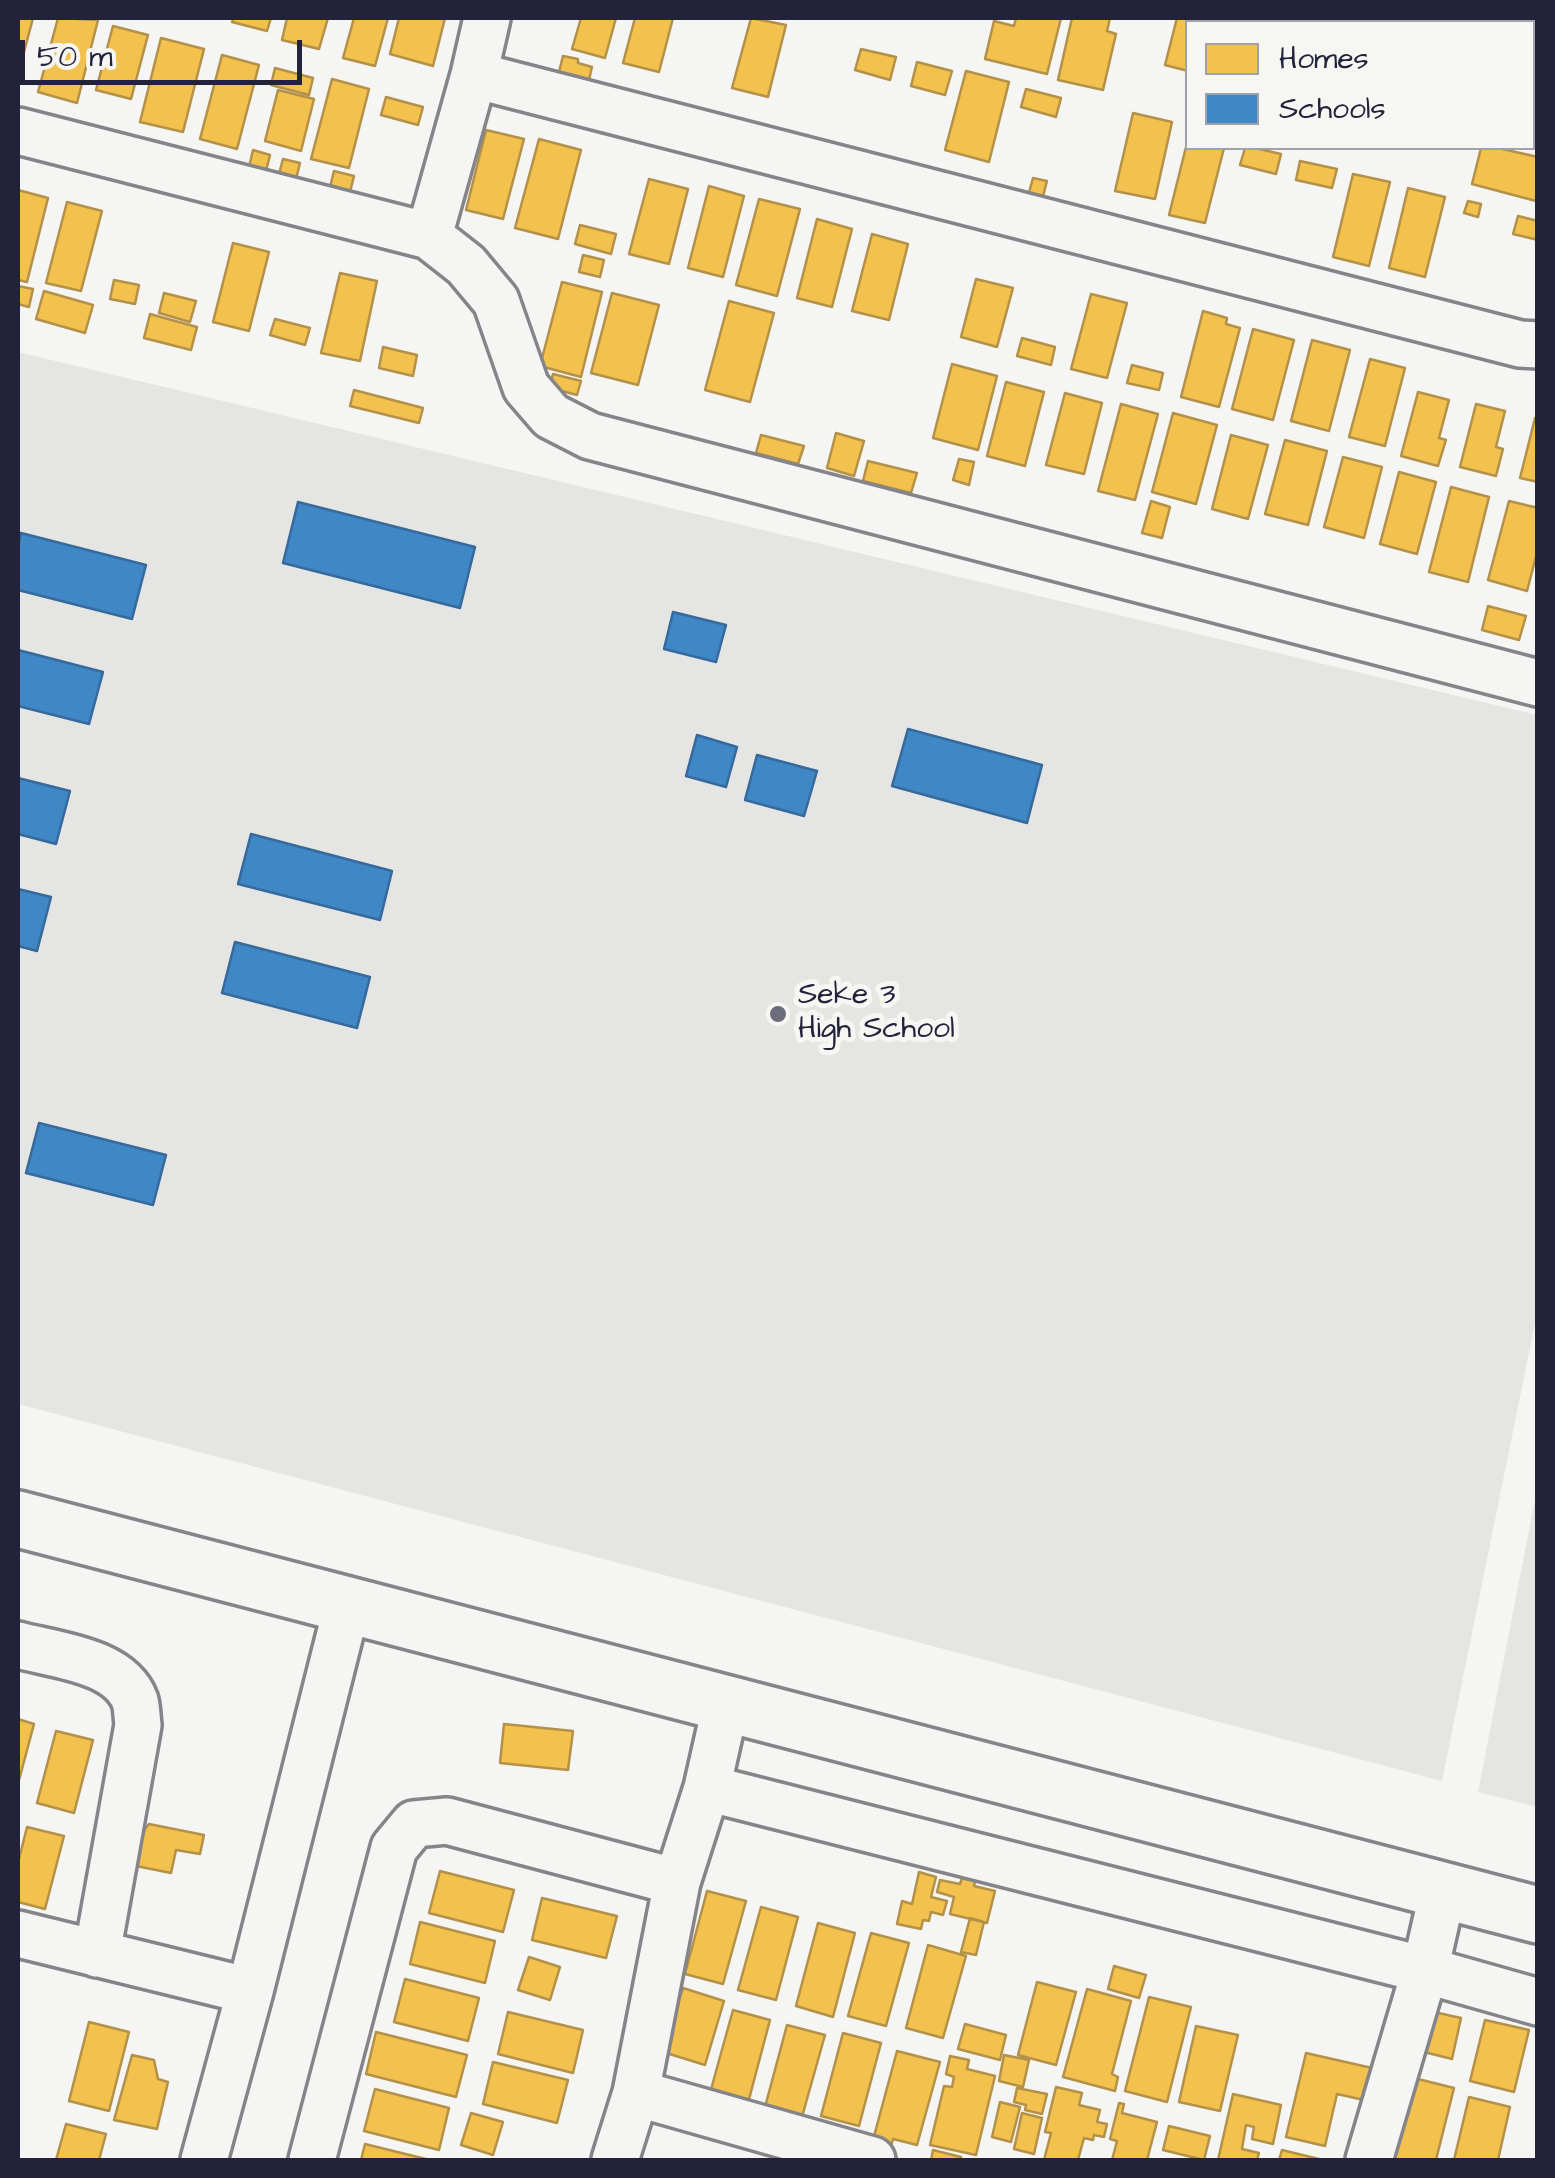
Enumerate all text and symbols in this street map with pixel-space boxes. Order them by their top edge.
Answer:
scale bar [25,20,308,82]
legend [1185,20,1535,150]
text: 50 m [37,36,113,78]
text: Homes [1279,38,1369,80]
text: Schools [1279,88,1386,130]
place label: Seke 3 High School [798,979,955,1050]
marker: Seke 3 High School [767,1003,789,1025]

